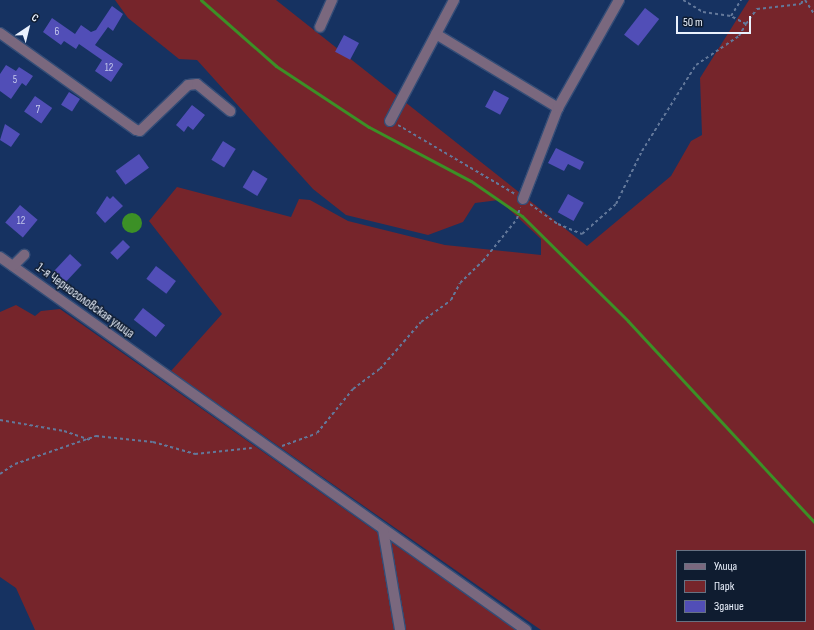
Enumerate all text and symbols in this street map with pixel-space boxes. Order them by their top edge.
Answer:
north arrow [8,8,48,48]
scale bar [678,8,753,34]
text: С [29,11,41,25]
text: 50 m [683,15,703,30]
house number: 6 [55,25,59,39]
house number: 12 [105,61,113,75]
house number: 5 [13,73,17,87]
house number: 7 [36,103,40,117]
house number: 12 [17,214,25,228]
street label: 1-я Черноголовская улица [33,260,137,342]
legend [676,550,806,622]
text: Улица [714,559,737,574]
text: Парк [714,579,734,594]
text: Здание [714,599,744,614]

